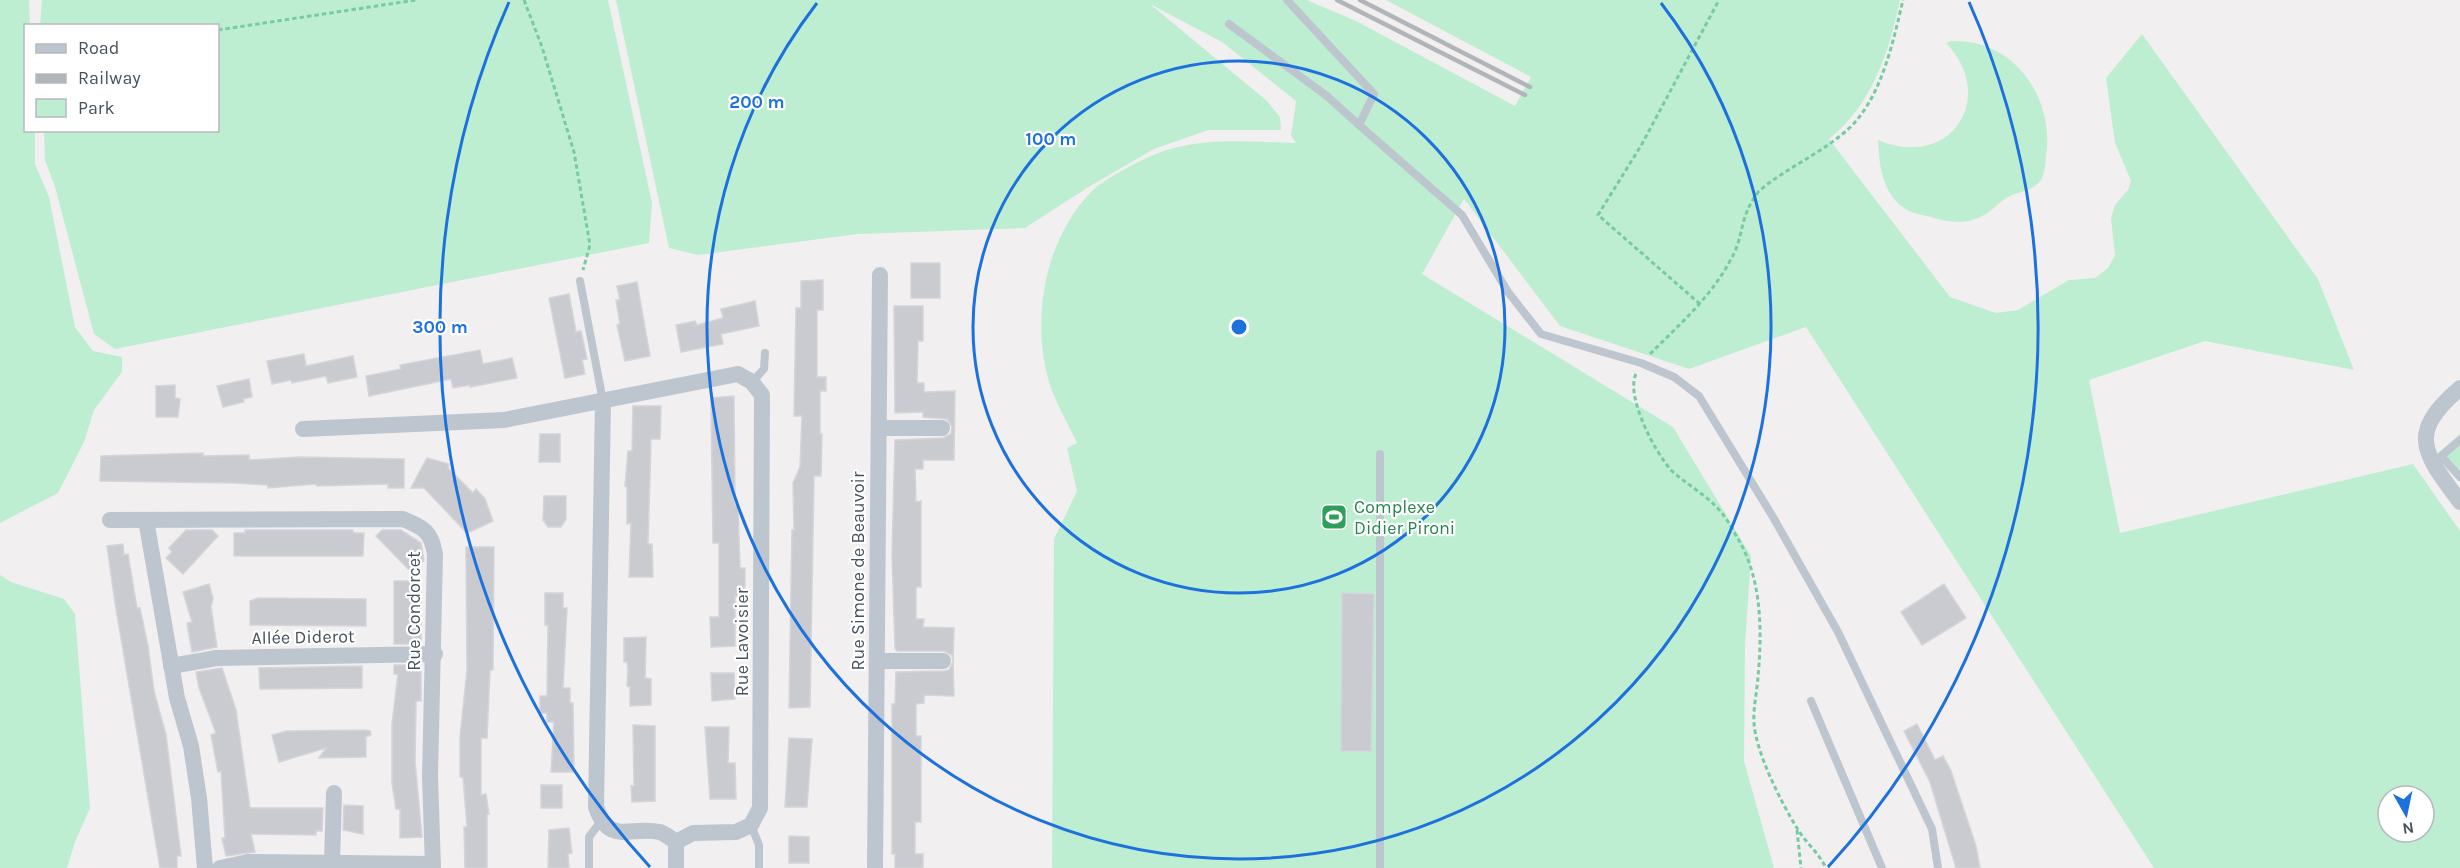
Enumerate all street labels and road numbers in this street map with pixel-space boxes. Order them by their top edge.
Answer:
street label: Rue Simone de Beauvoir [847,471,869,670]
street label: Rue Condorcet [403,551,425,671]
street label: Rue Lavoisier [731,587,753,696]
street label: Allée Diderot [251,625,355,649]

